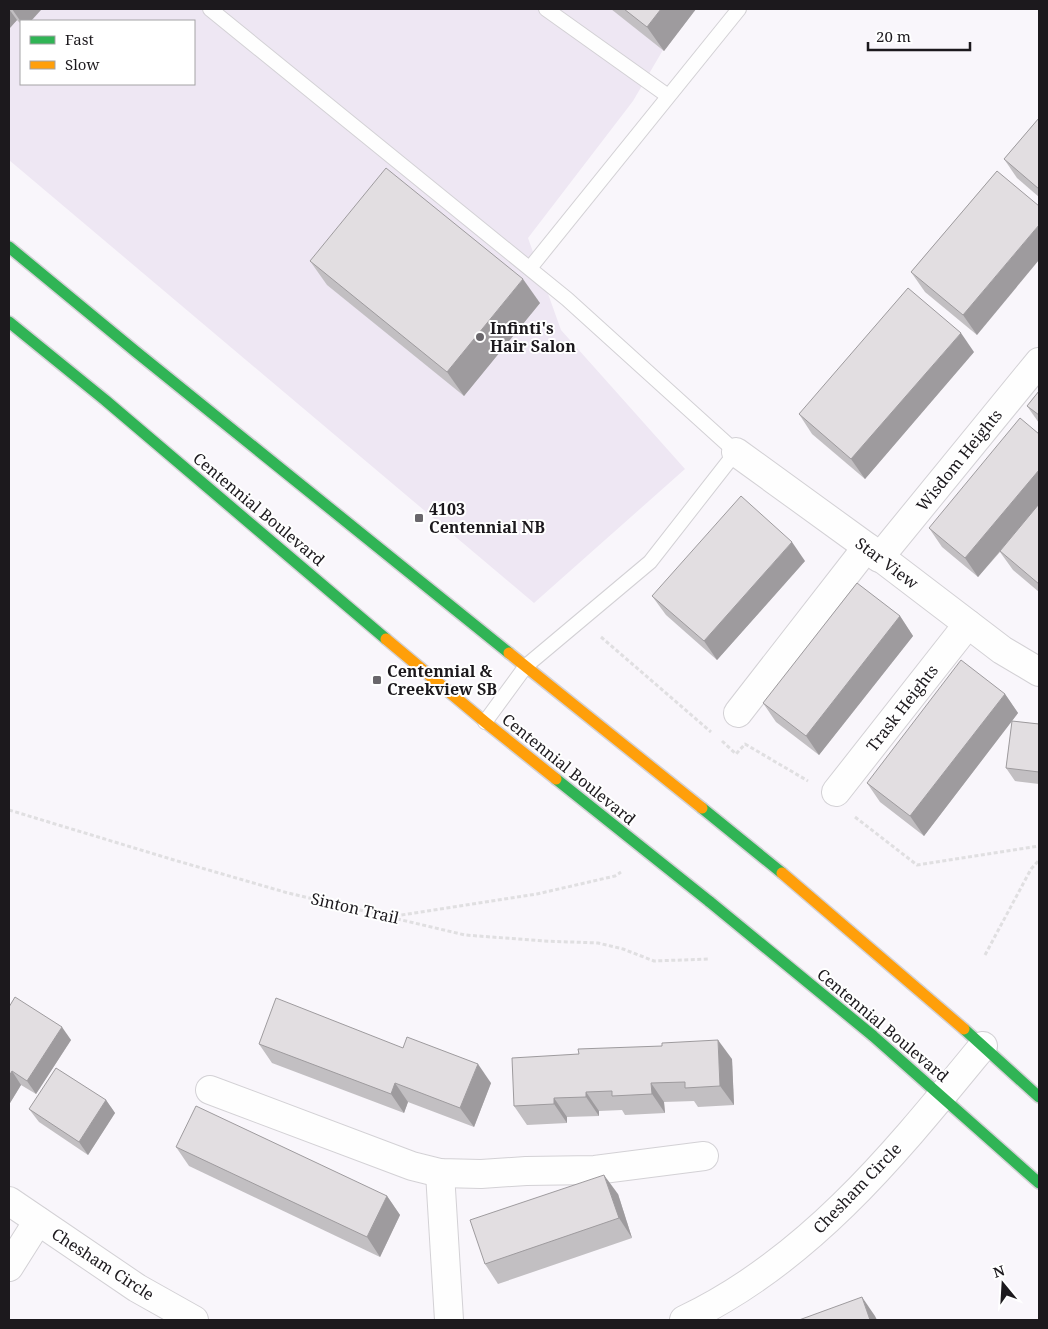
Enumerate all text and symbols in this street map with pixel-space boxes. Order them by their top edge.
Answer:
legend [20,20,195,85]
scale bar [868,20,970,52]
text: 20 m [876,26,911,46]
text: Fast [65,29,94,49]
text: Slow [65,54,99,74]
place label: Infinti's Hair Salon [490,317,576,357]
marker: Infinti's Hair Salon [474,331,486,343]
street label: Wisdom Heights [911,404,1007,516]
street label: Centennial Boulevard [188,447,330,571]
place label: 4103 Centennial NB [429,498,545,538]
marker: 4103 Centennial NB [413,512,425,524]
street label: Star View [851,532,923,594]
place label: Centennial & Creekview SB [387,660,497,700]
street label: Trask Heights [861,660,943,756]
marker: Centennial & Creekview SB [371,674,383,686]
street label: Centennial Boulevard [498,708,640,830]
street label: Sinton Trail [309,887,401,929]
street label: Centennial Boulevard [812,963,954,1087]
street label: Chesham Circle [808,1138,906,1238]
street label: Chesham Circle [47,1223,159,1305]
north arrow [978,1259,1028,1309]
text: N [991,1260,1007,1282]

